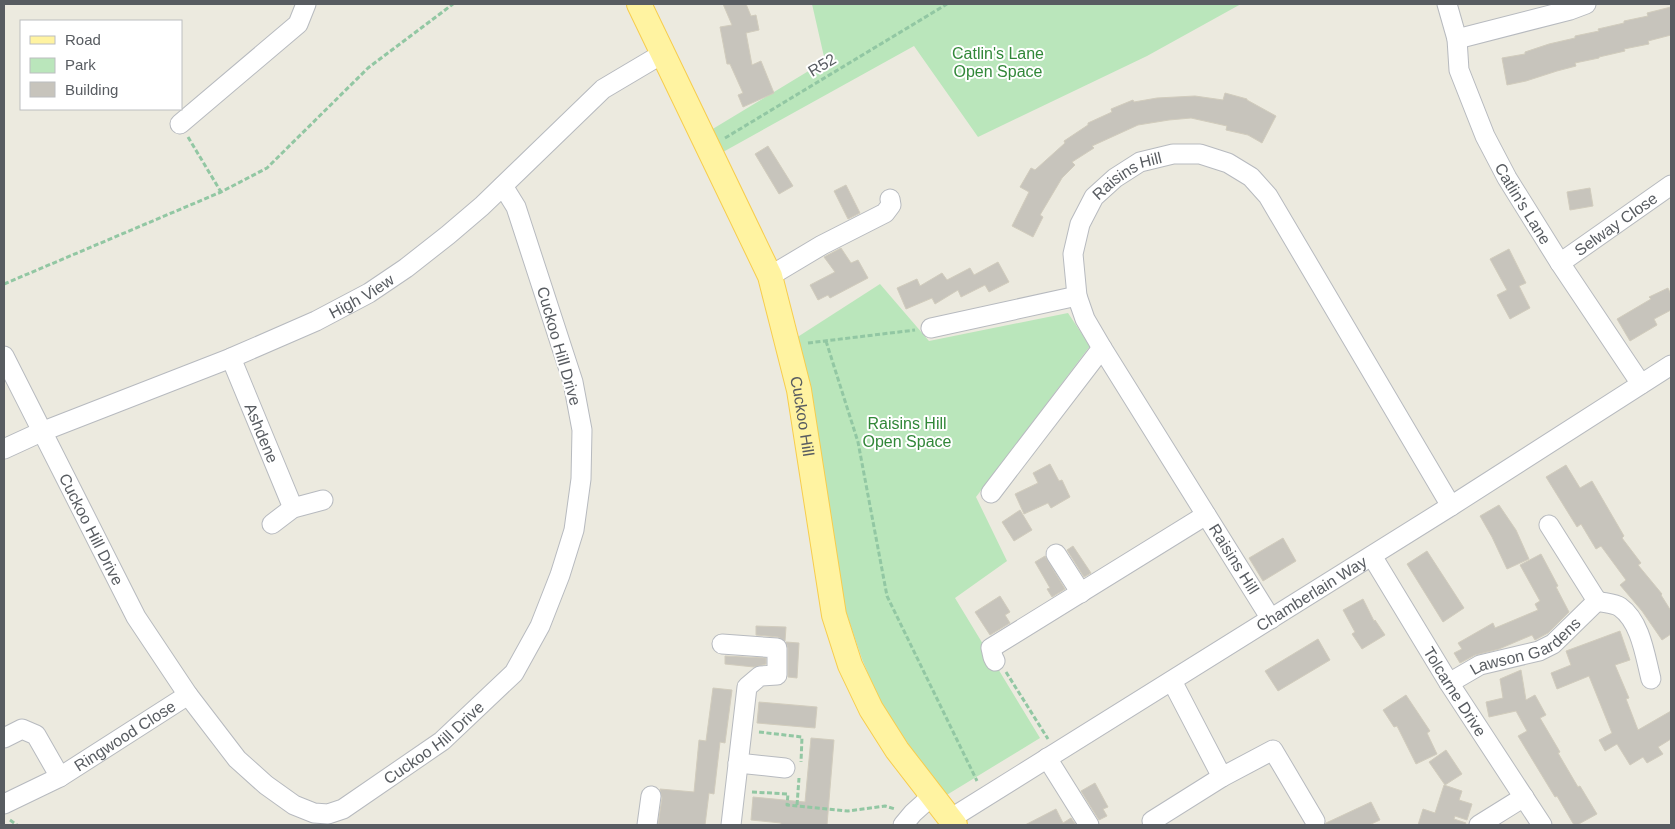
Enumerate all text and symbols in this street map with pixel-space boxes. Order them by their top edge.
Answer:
legend [20,20,182,110]
text: Road [65,31,101,48]
park label: Catlin's Lane Open Space [952,45,1044,80]
street label: R52 [805,50,839,80]
text: Park [65,56,96,73]
text: Building [65,81,118,98]
street label: Raisins Hill [1089,149,1163,203]
street label: Catlin's Lane [1492,160,1555,247]
street label: Selway Close [1571,189,1660,259]
street label: High View [326,270,397,321]
street label: Cuckoo Hill Drive [534,285,584,407]
street label: Cuckoo Hill [787,374,818,457]
street label: Ashdene [242,400,282,465]
park label: Raisins Hill Open Space [863,415,952,450]
street label: Cuckoo Hill Drive [56,470,127,588]
street label: Raisins Hill [1206,521,1262,597]
street label: Chamberlain Way [1253,553,1369,634]
street label: Lawson Gardens [1467,614,1584,678]
street label: Tolcarne Drive [1421,644,1490,739]
street label: Ringwood Close [71,697,178,774]
street label: Cuckoo Hill Drive [380,698,487,787]

